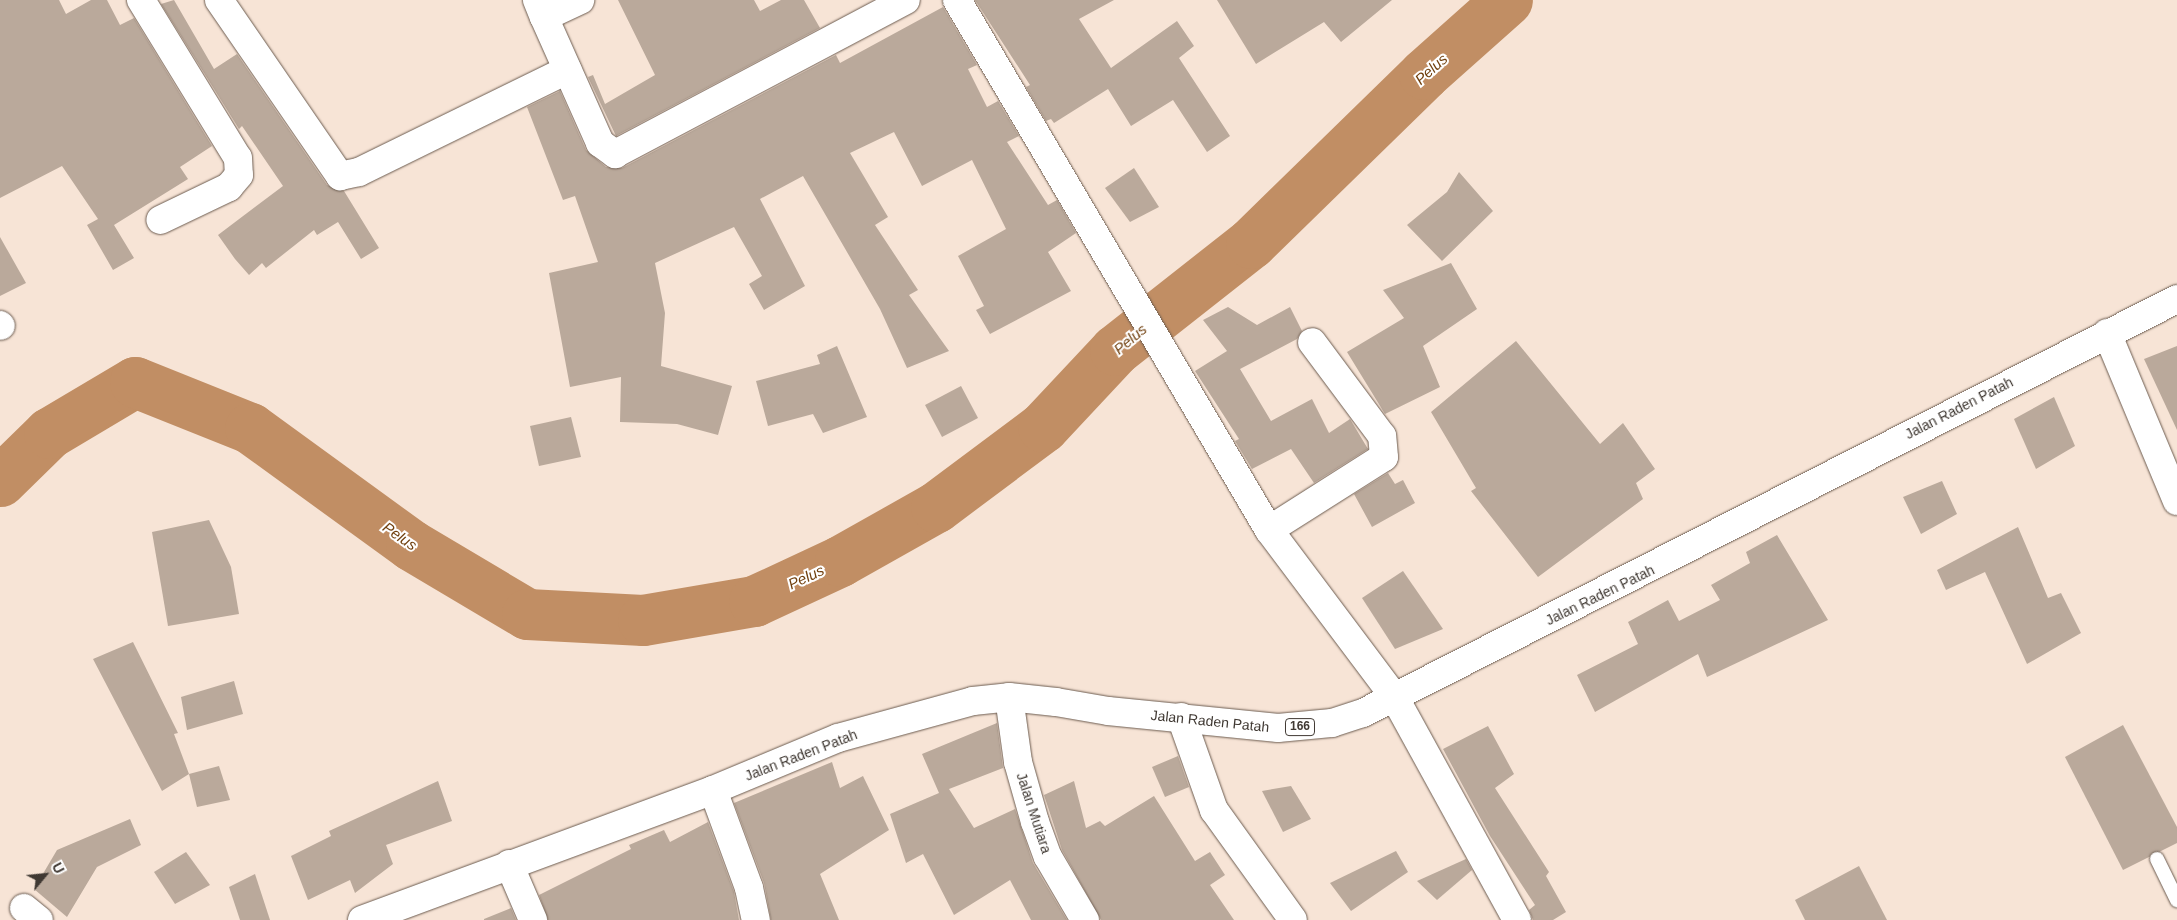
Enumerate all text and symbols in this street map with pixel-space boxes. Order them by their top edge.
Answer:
water label: Pelus [1411,50,1451,88]
water label: Pelus [1110,320,1150,358]
street label: Jalan Raden Patah [1902,373,2016,443]
water label: Pelus [379,518,421,554]
water label: Pelus [785,561,827,593]
street label: Jalan Raden Patah [1543,561,1657,629]
street label: Jalan Raden Patah [1150,706,1270,736]
road number: 166 [1284,718,1316,736]
street label: Jalan Raden Patah [742,726,860,784]
street label: Jalan Mutiara [1013,770,1055,856]
north arrow [20,850,70,900]
text: U [49,860,68,876]

